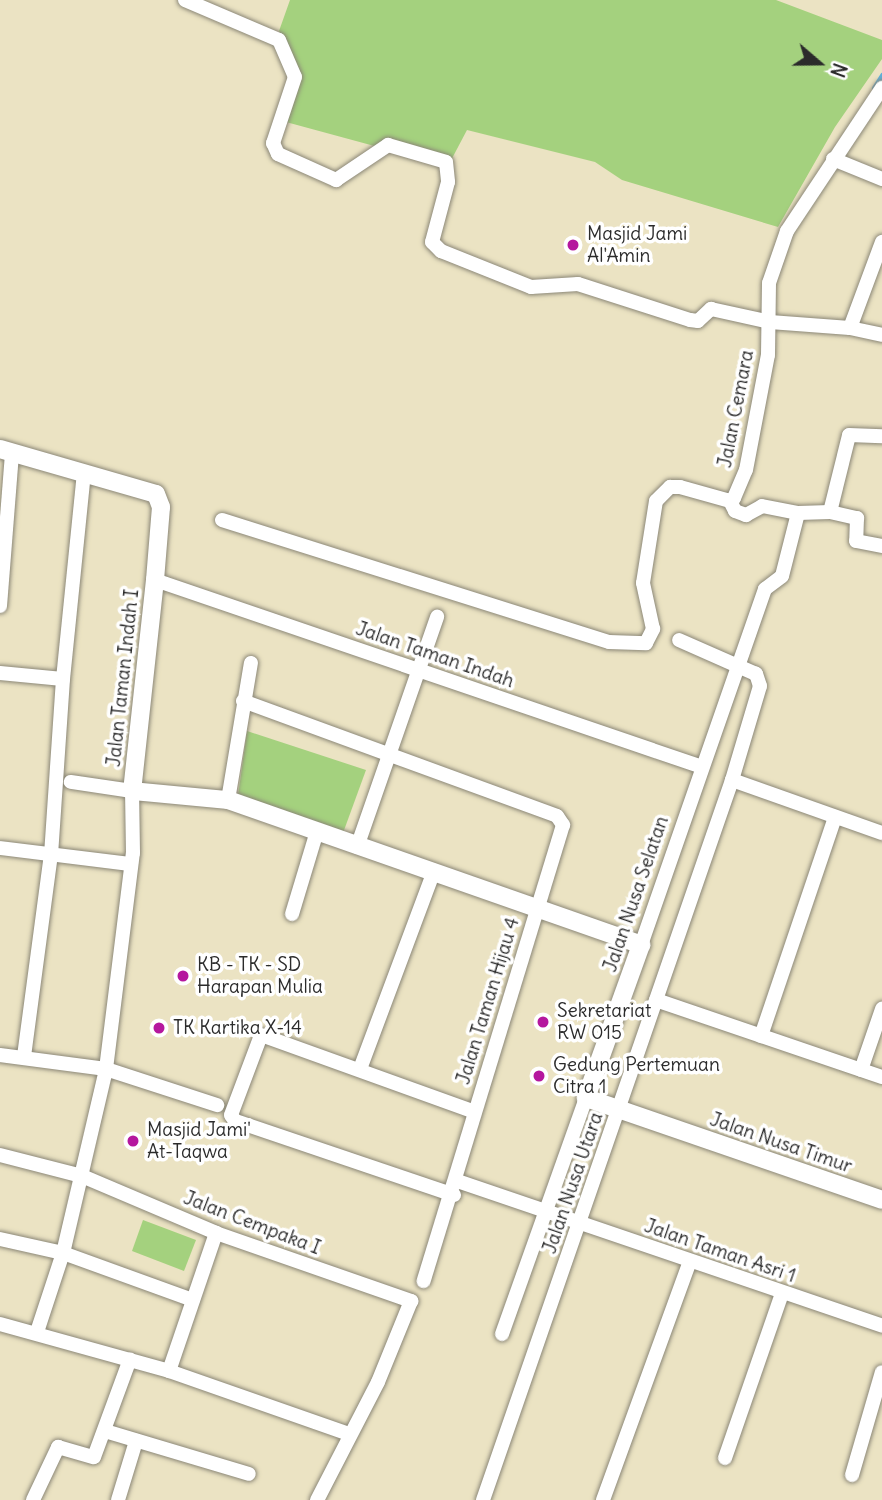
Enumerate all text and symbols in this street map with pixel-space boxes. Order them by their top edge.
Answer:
north arrow [784,28,854,98]
text: N [825,60,852,80]
place label: Masjid Jami Al'Amin [587,223,687,267]
marker: Masjid Jami Al'Amin [565,237,581,253]
street label: Jalan Cemara [713,348,759,470]
street label: Jalan Taman Indah I [102,588,144,768]
street label: Jalan Taman Indah [353,617,517,693]
street label: Jalan Nusa Selatan [599,813,673,975]
street label: Jalan Taman Hijau 4 [452,915,524,1087]
place label: KB - TK - SD Harapan Mulia [197,954,323,998]
marker: KB - TK - SD Harapan Mulia [175,968,191,984]
place label: Sekretariat RW 015 [557,1000,651,1044]
marker: Sekretariat RW 015 [535,1014,551,1030]
place label: TK Kartika X-14 [173,1017,302,1039]
marker: TK Kartika X-14 [151,1020,167,1036]
place label: Gedung Pertemuan Citra 1 [553,1054,720,1098]
marker: Gedung Pertemuan Citra 1 [531,1068,547,1084]
street label: Jalan Nusa Timur [707,1108,855,1178]
street label: Jalan Nusa Utara [538,1109,608,1257]
place label: Masjid Jami' At-Taqwa [147,1119,251,1163]
marker: Masjid Jami' At-Taqwa [125,1133,141,1149]
street label: Jalan Cempaka I [180,1186,324,1260]
street label: Jalan Taman Asri 1 [641,1214,799,1288]

